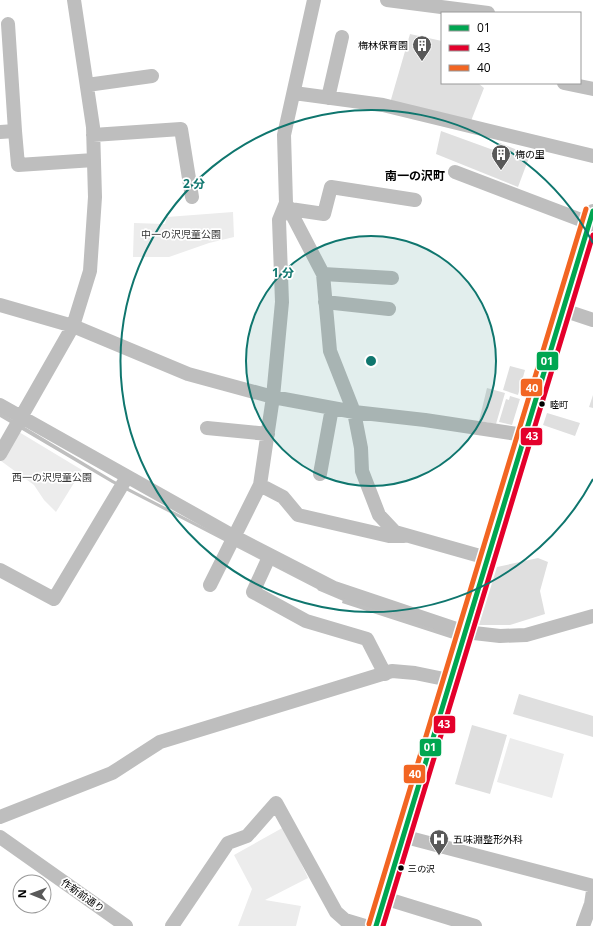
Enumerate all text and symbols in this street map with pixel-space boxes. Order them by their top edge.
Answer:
legend [441,12,581,84]
text: 01 [477,19,491,36]
building icon: 梅林保育園 [411,34,433,62]
place label: 梅林保育園 [358,38,408,52]
text: 43 [477,39,491,56]
text: 40 [477,59,491,76]
building icon: 梅の里 [490,143,512,171]
place label: 梅の里 [515,147,545,161]
district label: 南一の沢町 [385,167,445,184]
text: 2 分 [183,175,205,192]
park label: 中一の沢児童公園 [141,227,221,241]
text: 1 分 [272,264,294,281]
line badge: 01 [536,351,559,371]
text: 01 [541,353,553,368]
centre of rings [364,354,378,368]
line badge: 40 [520,378,543,397]
text: 40 [526,380,538,395]
place label: 睦町 [550,398,568,411]
marker: 睦町 [537,399,547,409]
line badge: 43 [520,427,543,446]
text: 43 [526,428,538,443]
park label: 西一の沢児童公園 [12,470,92,484]
line badge: 43 [433,715,456,734]
text: 43 [438,716,450,731]
line badge: 01 [419,738,442,757]
text: 01 [424,739,436,754]
line badge: 40 [403,764,426,784]
text: 40 [409,766,421,781]
hospital icon: 五味淵整形外科 [428,828,450,856]
place label: 五味淵整形外科 [453,832,523,846]
place label: 三の沢 [408,862,435,875]
marker: 三の沢 [396,863,406,873]
north arrow [12,874,52,914]
street label: 作新前通り [59,875,107,915]
text: N [14,889,29,898]

